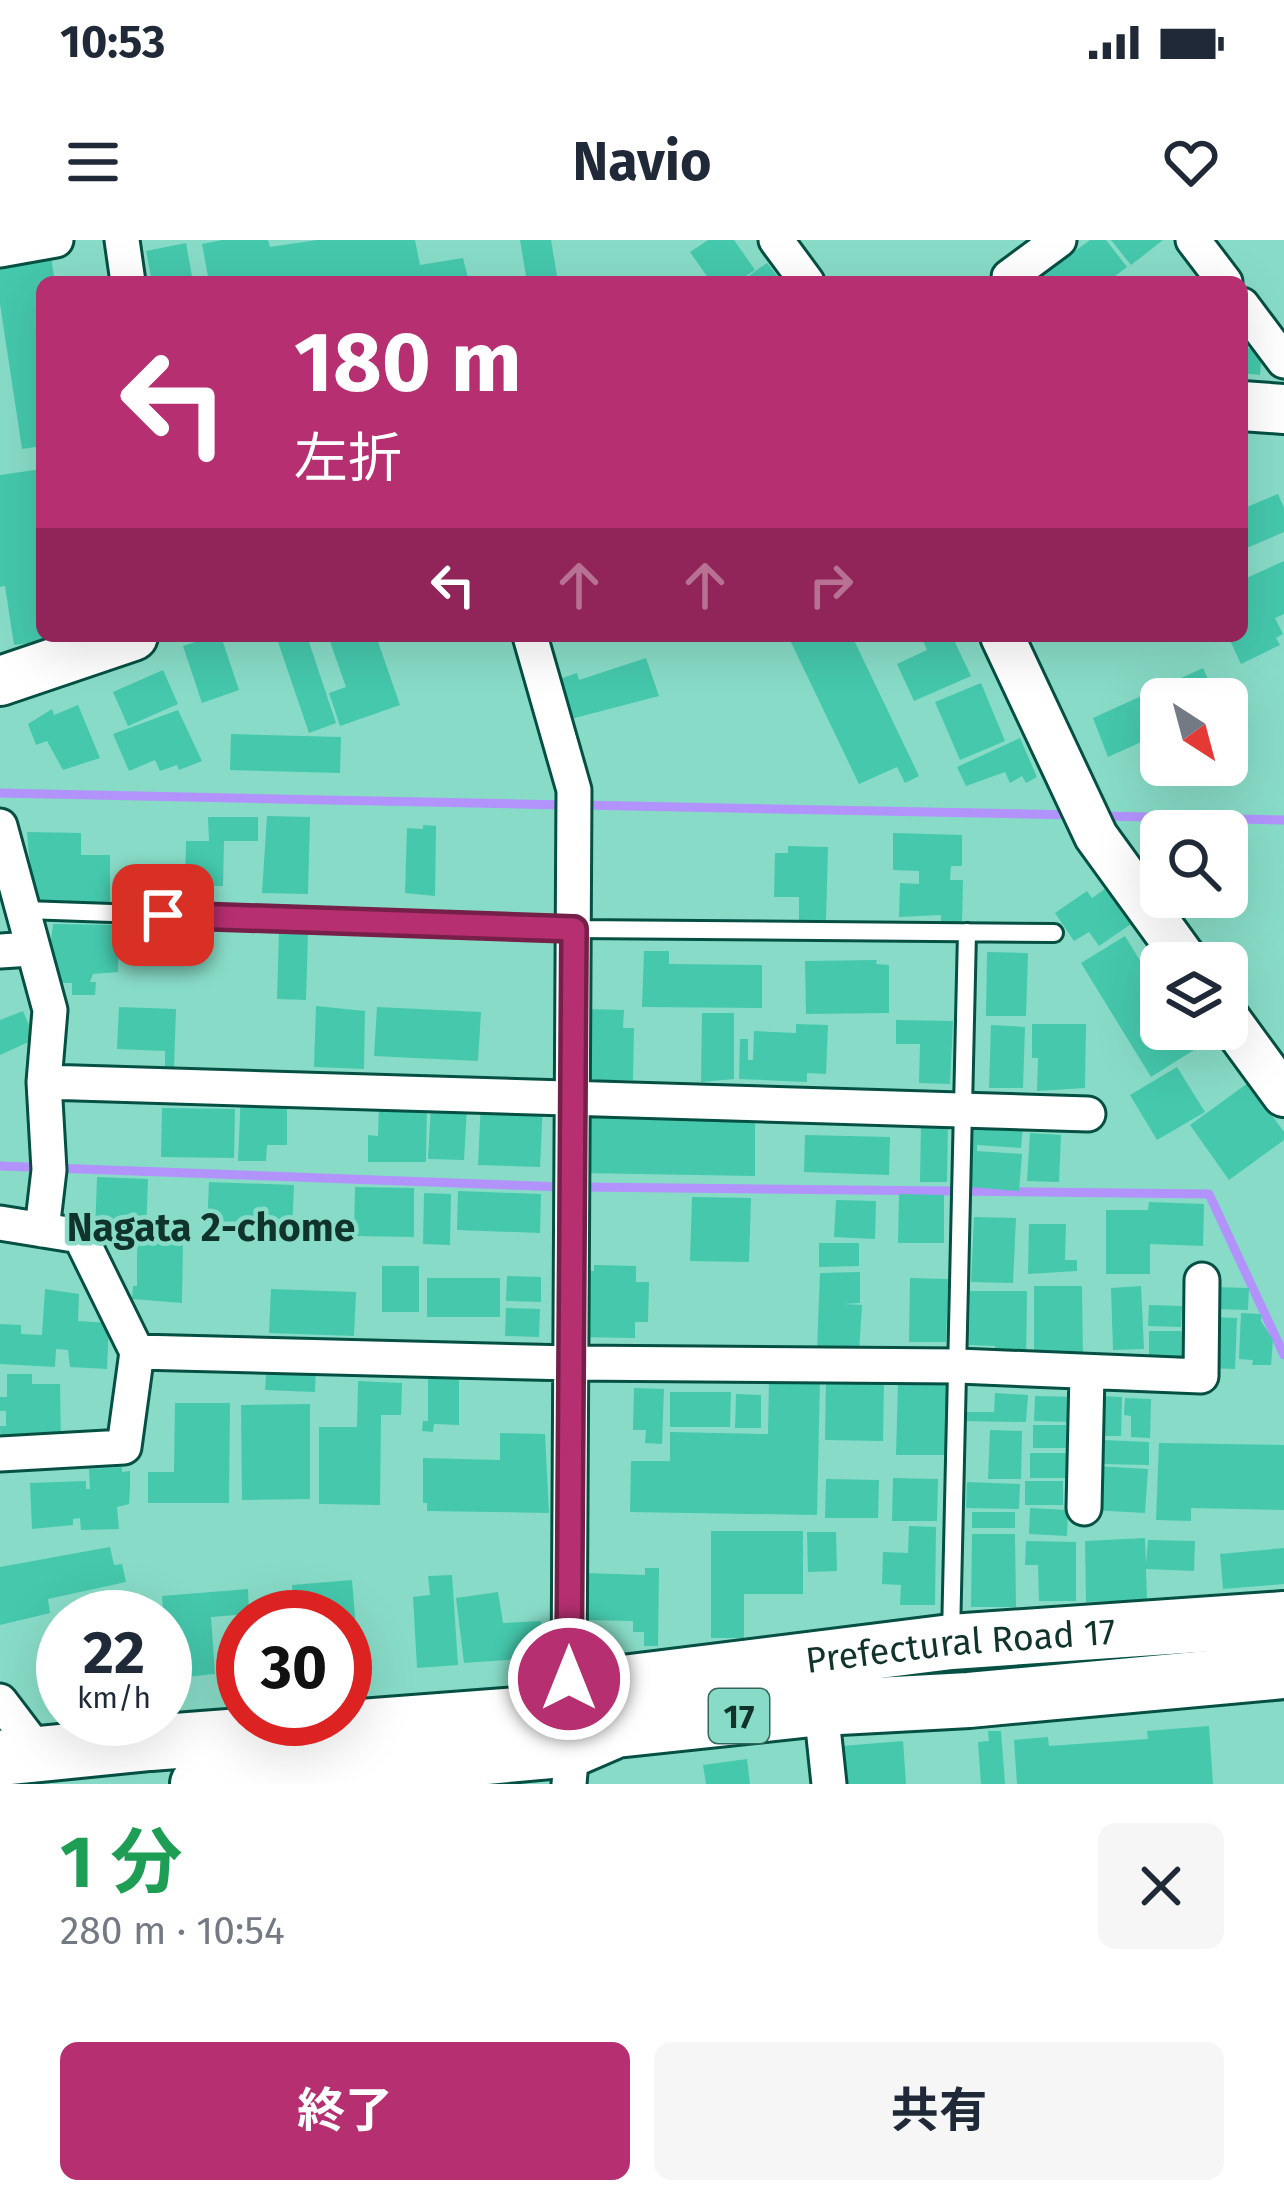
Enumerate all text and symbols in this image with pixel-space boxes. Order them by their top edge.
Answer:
text: 10:53 [60,15,165,69]
icon: menu [60,129,126,195]
icon: heart [1158,129,1224,195]
text: Navio [572,130,712,194]
text: 180 m [294,312,522,413]
icon: left [96,324,252,480]
text: 左折 [294,427,402,491]
icon: left [420,552,486,618]
icon: ahead [546,552,612,618]
icon: ahead [672,552,738,618]
icon: right [798,552,864,618]
north arrow [1140,678,1248,786]
map controls [1140,678,1248,1050]
button: search [1140,810,1248,918]
pin [112,864,214,966]
icon: arrive [130,882,196,948]
button: layers [1140,942,1248,1050]
district label: Nagata 2-chome [67,1205,355,1251]
speed limit sign: 30 [216,1590,372,1746]
street label: Prefectural Road 17 [803,1610,1117,1683]
position arrow [506,1616,632,1742]
text: 22 [83,1617,145,1689]
text: km/h [77,1680,151,1716]
road number: 17 [709,1689,769,1743]
text: 1 分 [60,1820,182,1906]
button: close [1098,1823,1224,1949]
text: 280 m · 10:54 [60,1908,285,1954]
button: 終了 [60,2042,630,2180]
button: 共有 [654,2042,1224,2180]

